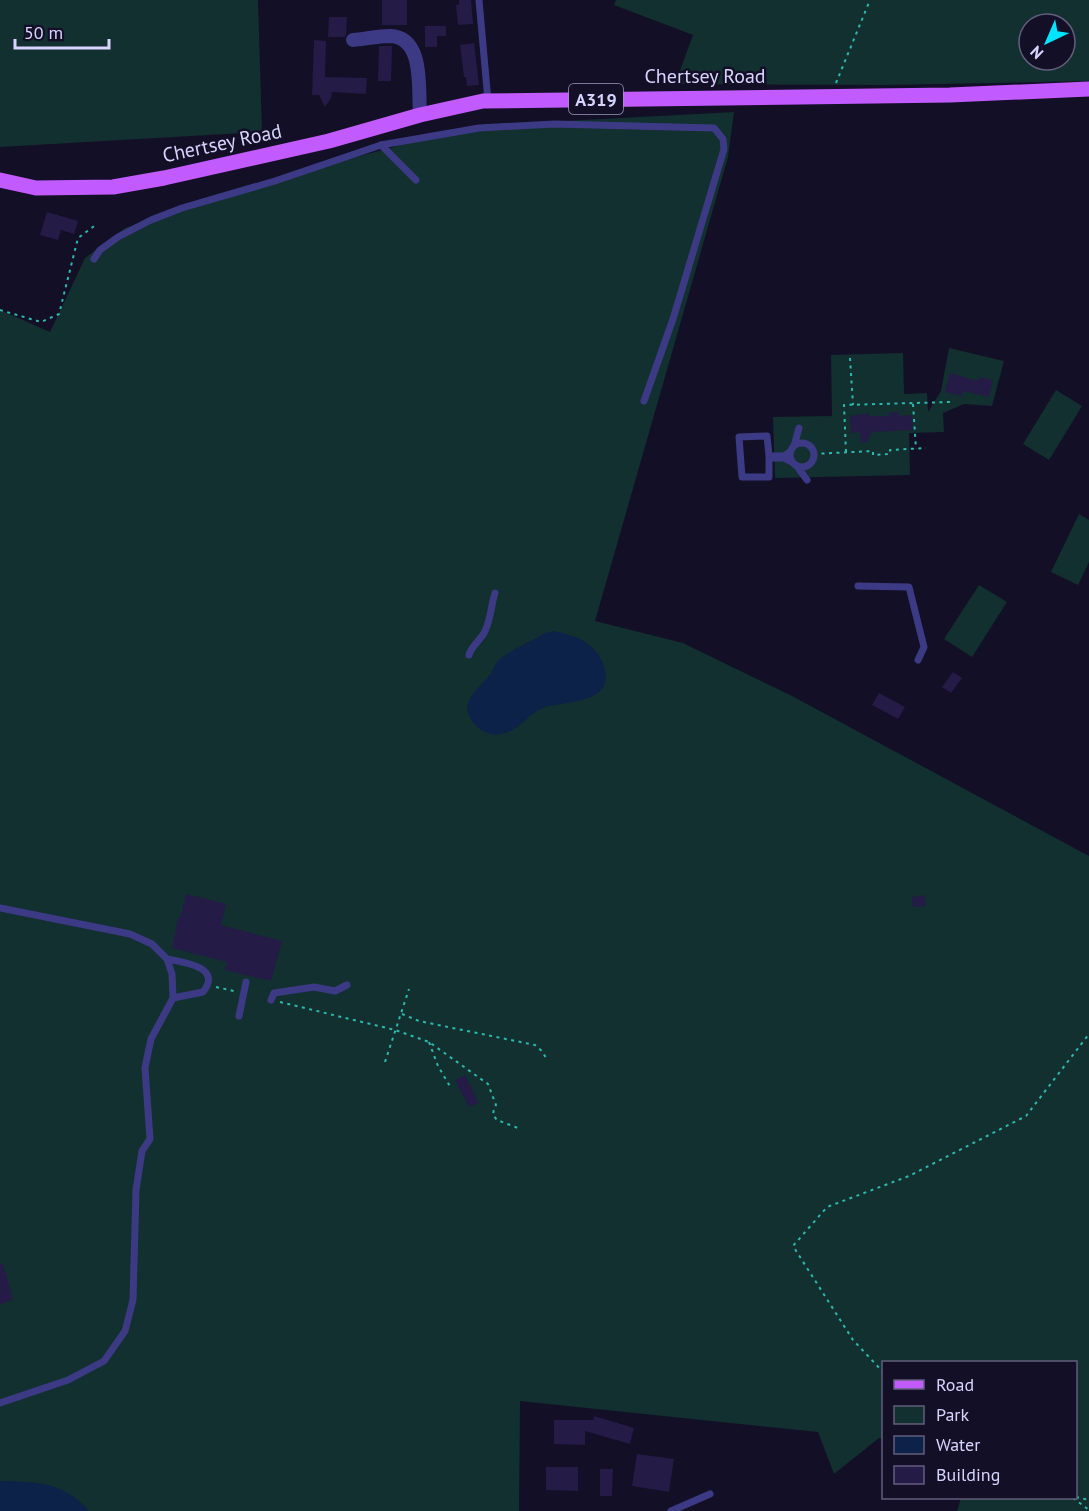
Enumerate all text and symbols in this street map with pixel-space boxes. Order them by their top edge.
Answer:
scale bar [15,12,110,50]
north arrow [1017,12,1077,72]
text: 50 m [24,21,63,44]
text: N [1026,42,1047,64]
street label: Chertsey Road [644,63,766,89]
road number: A319 [569,84,623,114]
street label: Chertsey Road [160,118,284,168]
legend [882,1361,1077,1499]
text: Road [936,1373,974,1396]
text: Park [936,1403,969,1426]
text: Water [936,1433,980,1456]
text: Building [936,1463,1000,1486]

